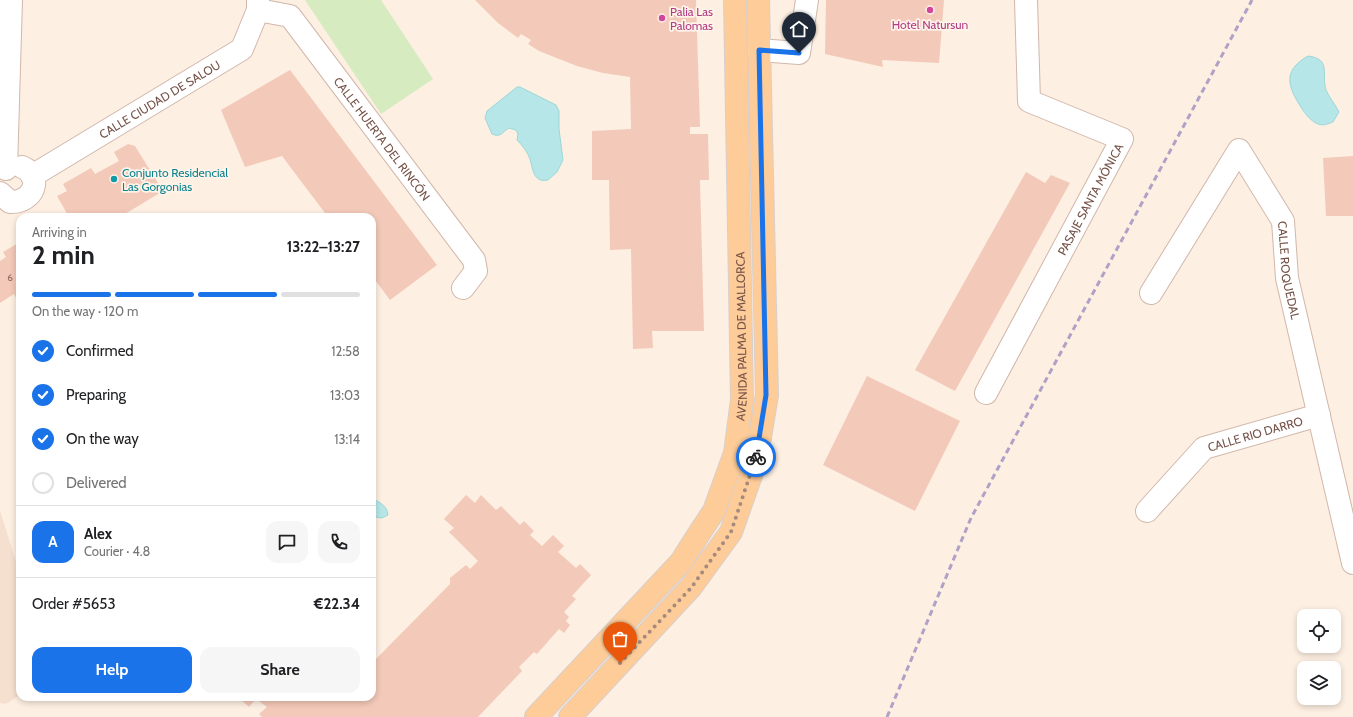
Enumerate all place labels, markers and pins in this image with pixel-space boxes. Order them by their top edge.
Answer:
place label: Palia Las Palomas [670,4,713,33]
marker: Hotel Natursun [925,5,935,15]
pin [782,12,816,53]
marker: Palia Las Palomas [657,13,667,23]
place label: Hotel Natursun [892,17,969,32]
place label: Conjunto Residencial Las Gorgonias [122,165,228,194]
marker: Conjunto Residencial Las Gorgonias [109,174,119,184]
pin [603,622,637,663]

